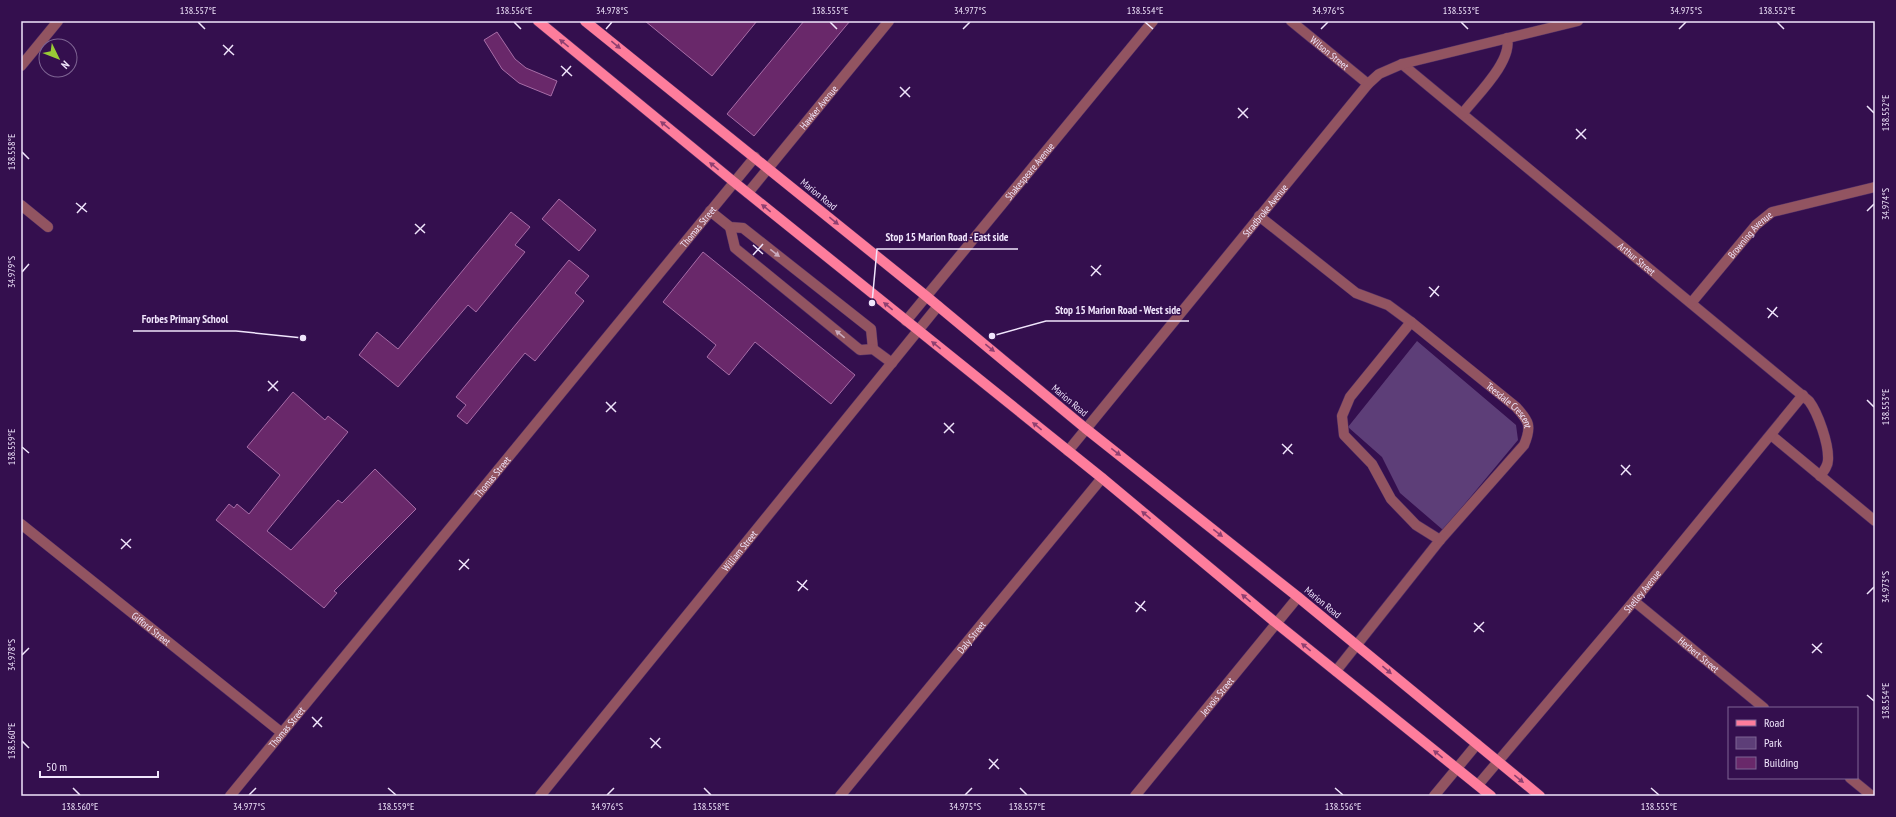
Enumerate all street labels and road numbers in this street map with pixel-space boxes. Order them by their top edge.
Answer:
street label: Wilson Street [1307,33,1352,73]
street label: Hawker Avenue [797,83,841,132]
street label: Shakespeare Avenue [1002,140,1057,203]
street label: Marion Road [798,176,840,213]
street label: Stradbroke Avenue [1240,181,1291,240]
street label: Thomas Street [677,203,719,250]
street label: Browning Avenue [1725,208,1775,261]
street label: Arthur Street [1615,240,1658,278]
street label: Teesdale Crescent [1483,379,1534,429]
street label: Marion Road [1049,382,1090,419]
street label: Thomas Street [472,454,514,501]
street label: William Street [719,528,760,574]
street label: Shelley Avenue [1621,567,1664,616]
street label: Marion Road [1302,584,1344,621]
street label: Gifford Street [129,609,173,649]
street label: Daly Street [954,618,989,656]
street label: Herbert Street [1675,634,1722,676]
street label: Jervois Street [1197,674,1237,719]
street label: Thomas Street [266,704,308,751]

